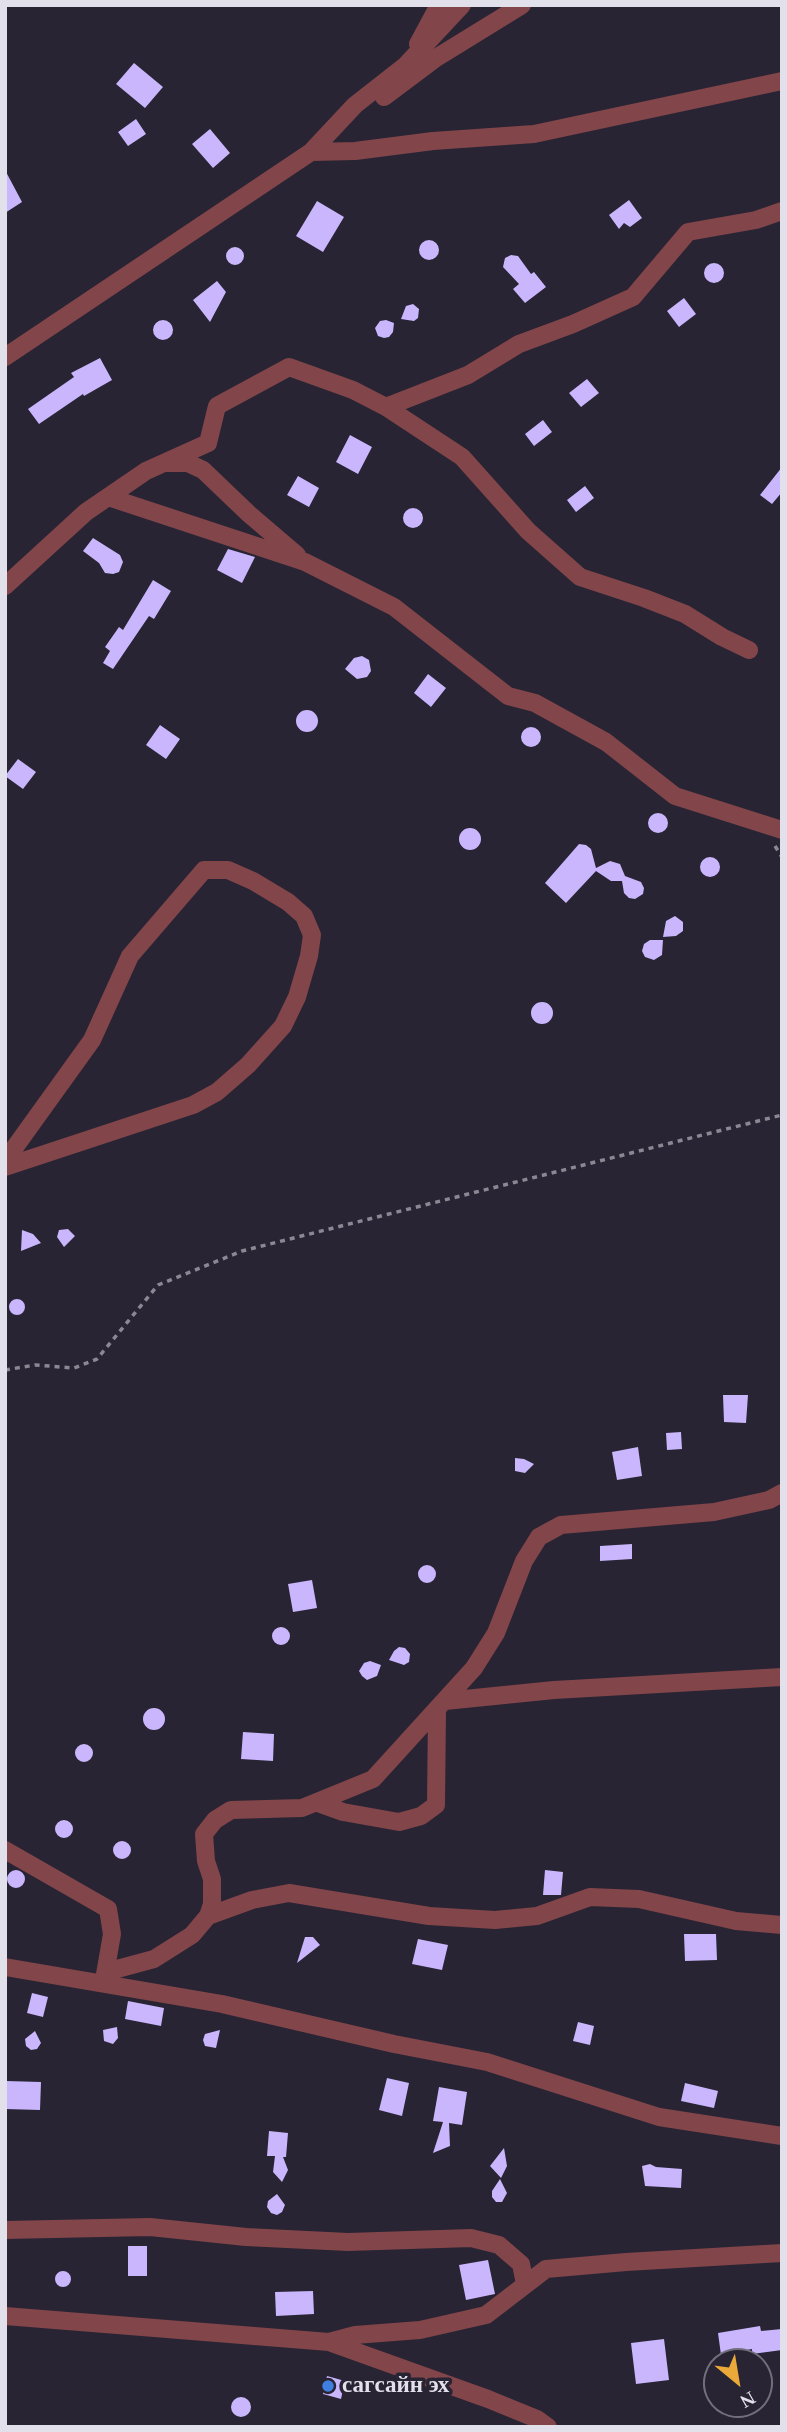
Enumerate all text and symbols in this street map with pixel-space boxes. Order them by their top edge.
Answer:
north arrow [703,2348,773,2418]
place label: сагсайн эх [342,2372,449,2400]
marker: сагсайн эх [320,2378,336,2394]
text: N [737,2387,759,2412]

